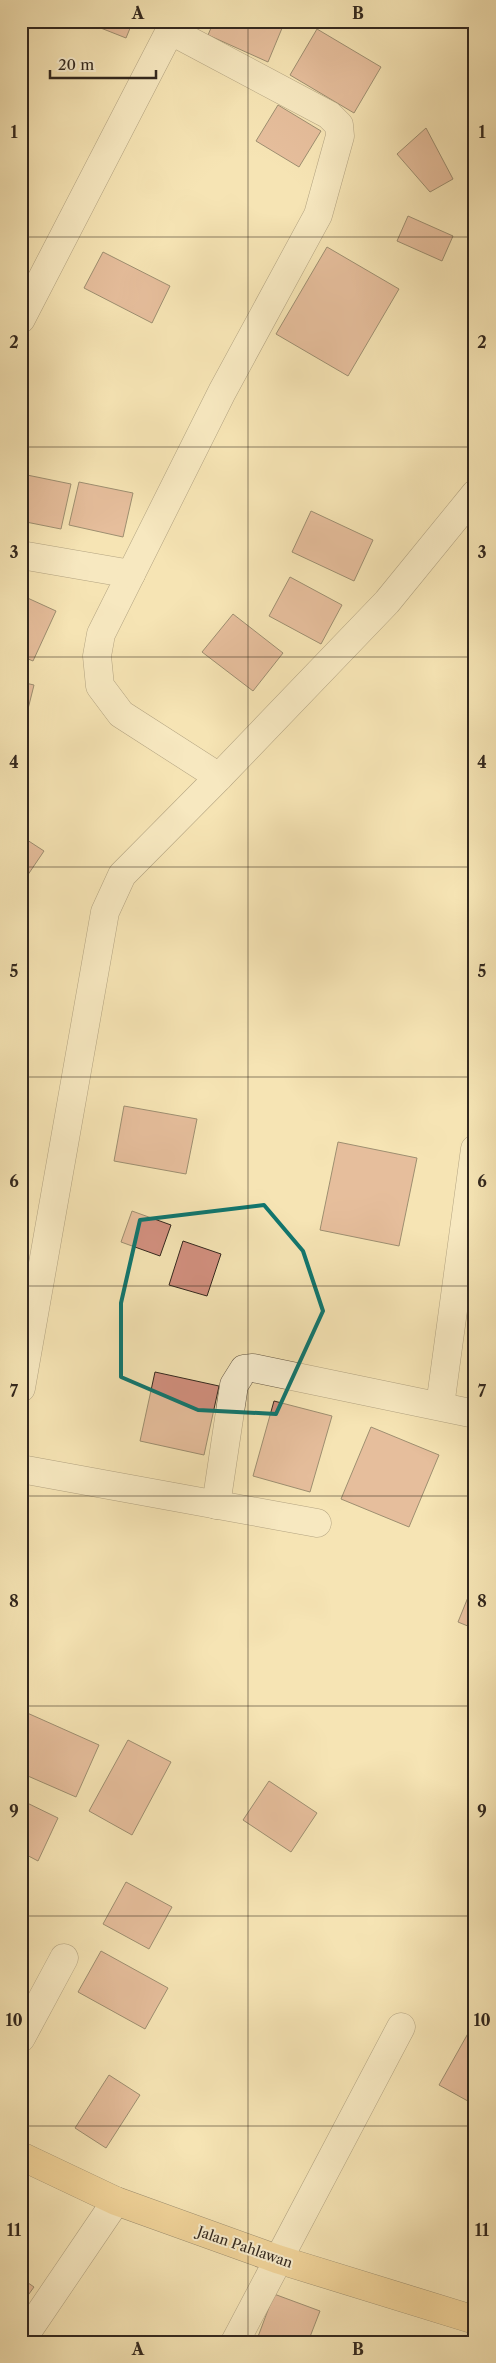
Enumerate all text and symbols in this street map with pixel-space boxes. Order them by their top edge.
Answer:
text: A [131,3,145,23]
text: B [352,3,364,23]
scale bar [50,48,156,80]
text: 20 m [58,55,94,74]
text: 1 [10,122,18,142]
text: 1 [478,122,486,142]
text: 2 [9,332,19,352]
text: 2 [477,332,487,352]
text: 3 [9,542,19,562]
text: 3 [477,542,487,562]
text: 4 [9,752,19,772]
text: 4 [477,752,487,772]
text: 5 [10,961,19,981]
text: 5 [478,961,487,981]
text: 6 [9,1171,19,1191]
text: 6 [477,1171,487,1191]
text: 7 [10,1381,19,1401]
text: 7 [478,1381,487,1401]
text: 8 [9,1591,19,1611]
text: 8 [477,1591,487,1611]
text: 9 [9,1801,19,1821]
text: 9 [477,1801,487,1821]
text: 10 [5,2010,23,2030]
text: 10 [473,2010,491,2030]
text: 11 [7,2220,22,2240]
text: 11 [475,2220,490,2240]
street label: Jalan Pahlawan [193,2222,295,2272]
text: A [131,2339,145,2359]
text: B [352,2339,364,2359]

